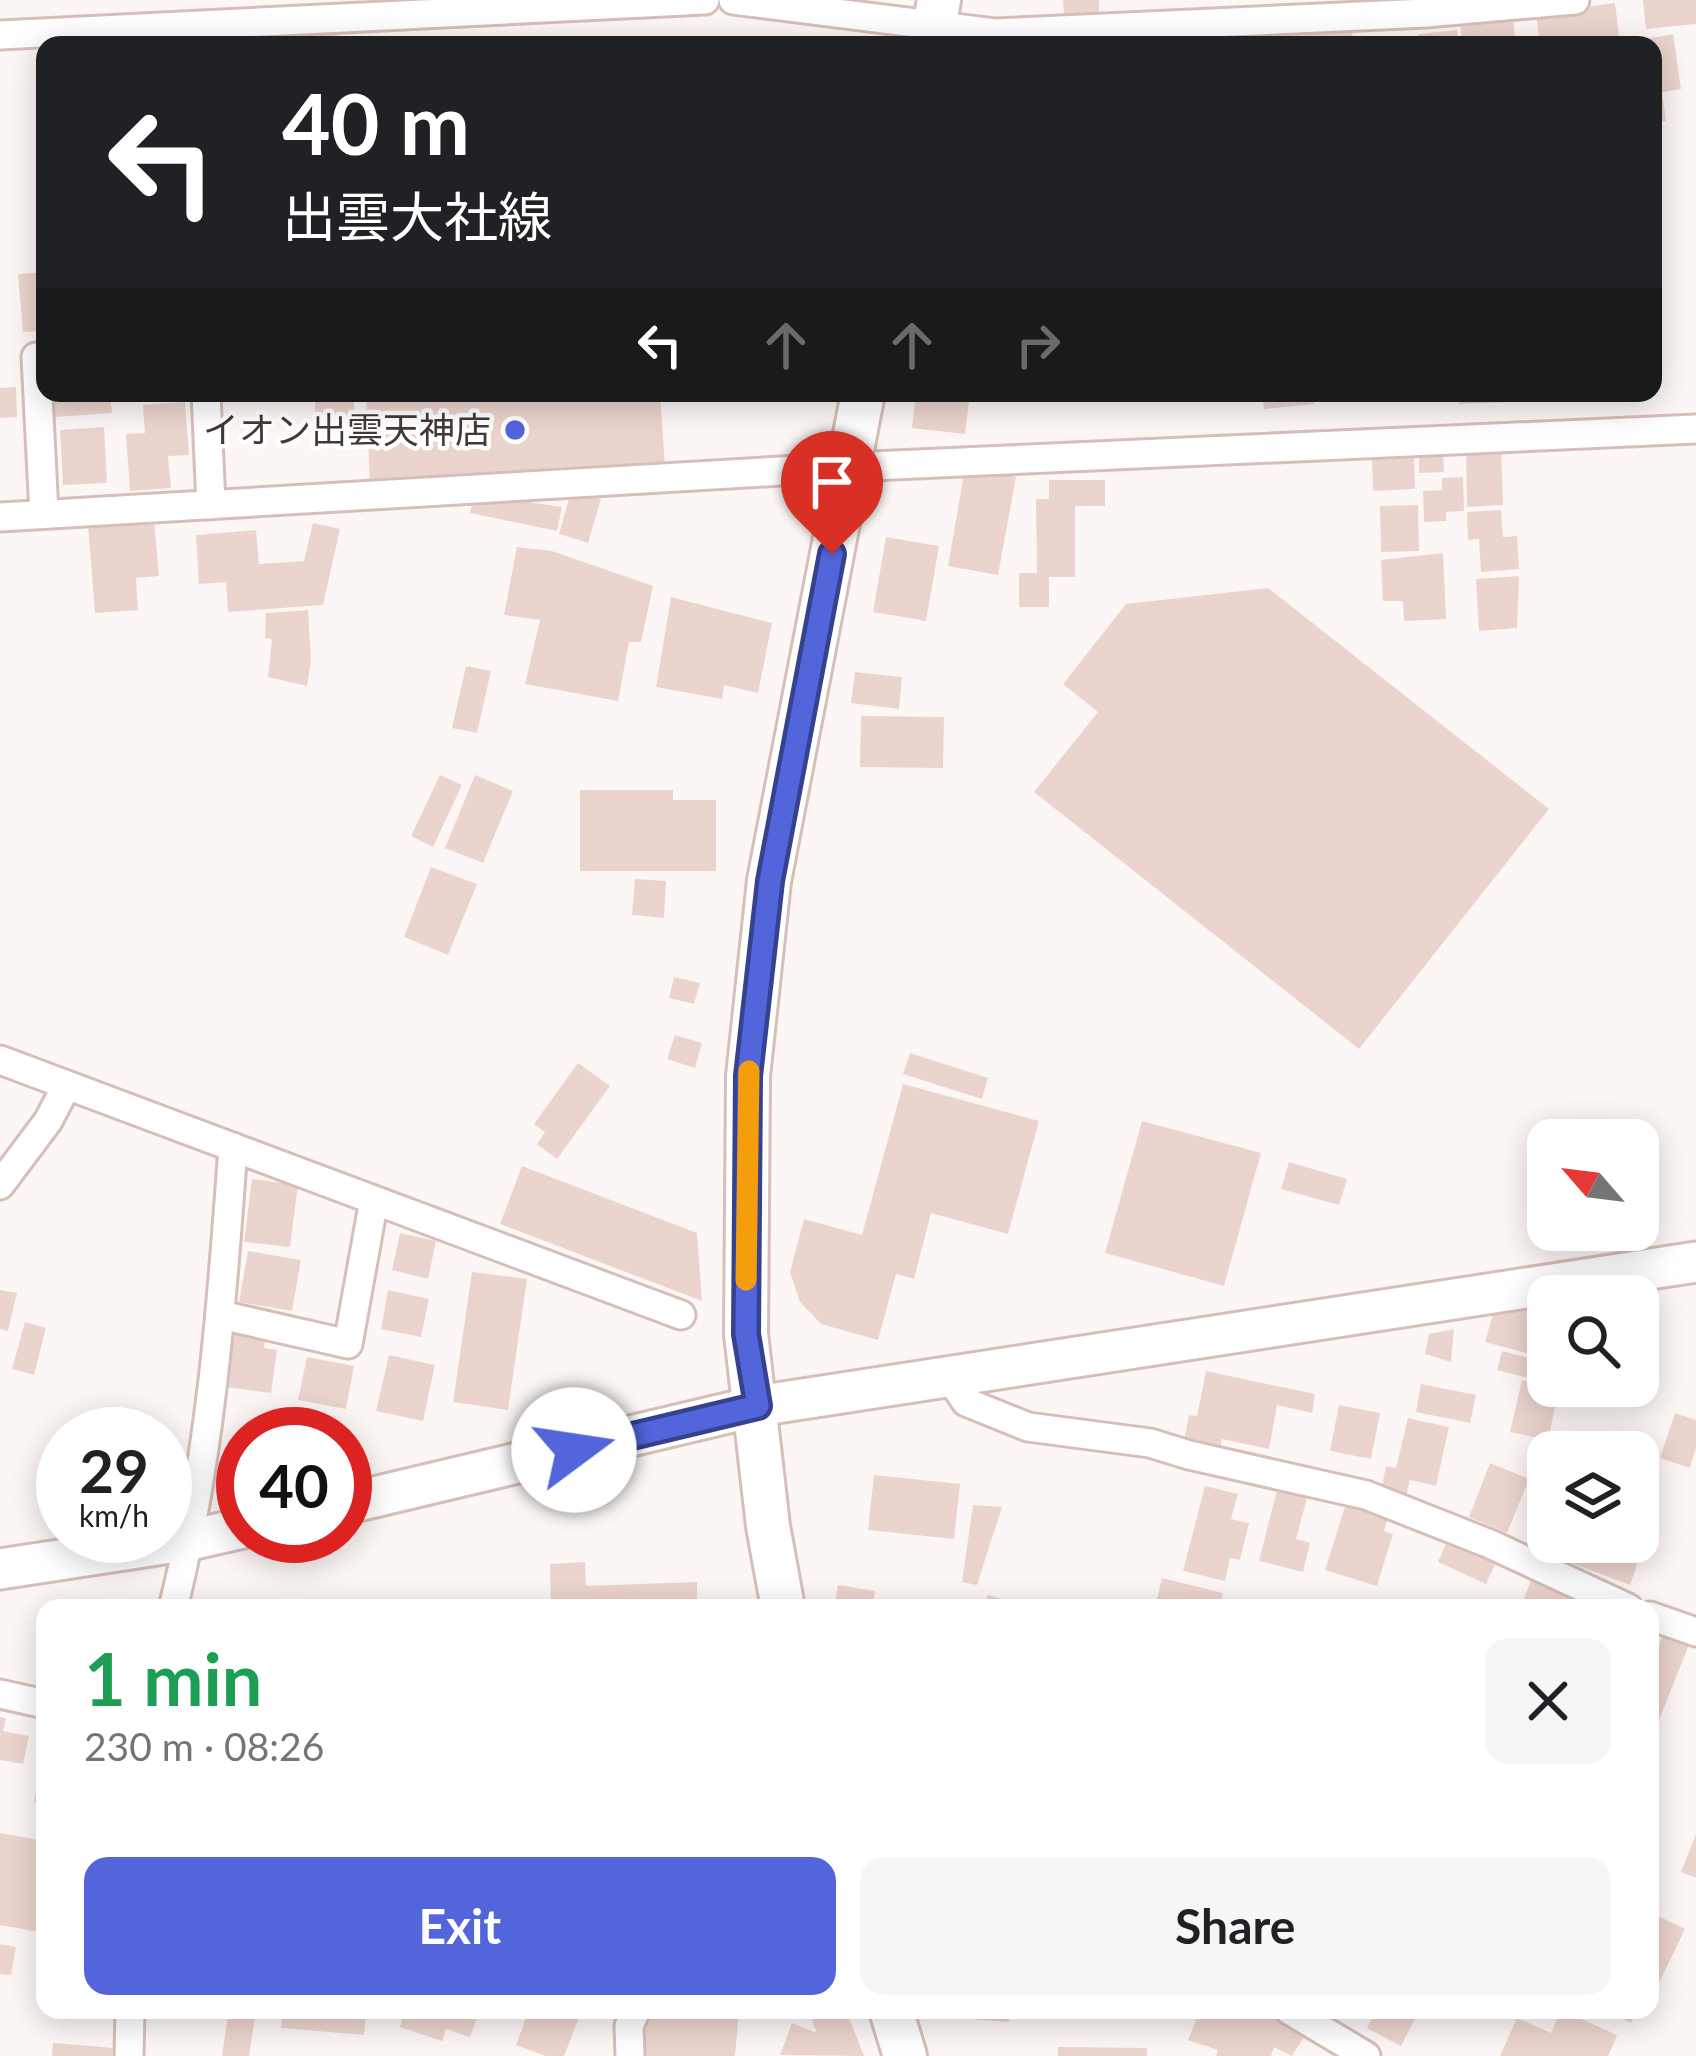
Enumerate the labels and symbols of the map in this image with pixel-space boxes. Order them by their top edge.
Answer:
place label: イオン出雲天神店 [203,407,491,451]
marker: イオン出雲天神店 [502,417,528,443]
pin [781,431,883,554]
north arrow [1527,1119,1659,1251]
position arrow [511,1387,637,1513]
speed limit sign: 40 [216,1407,372,1563]

